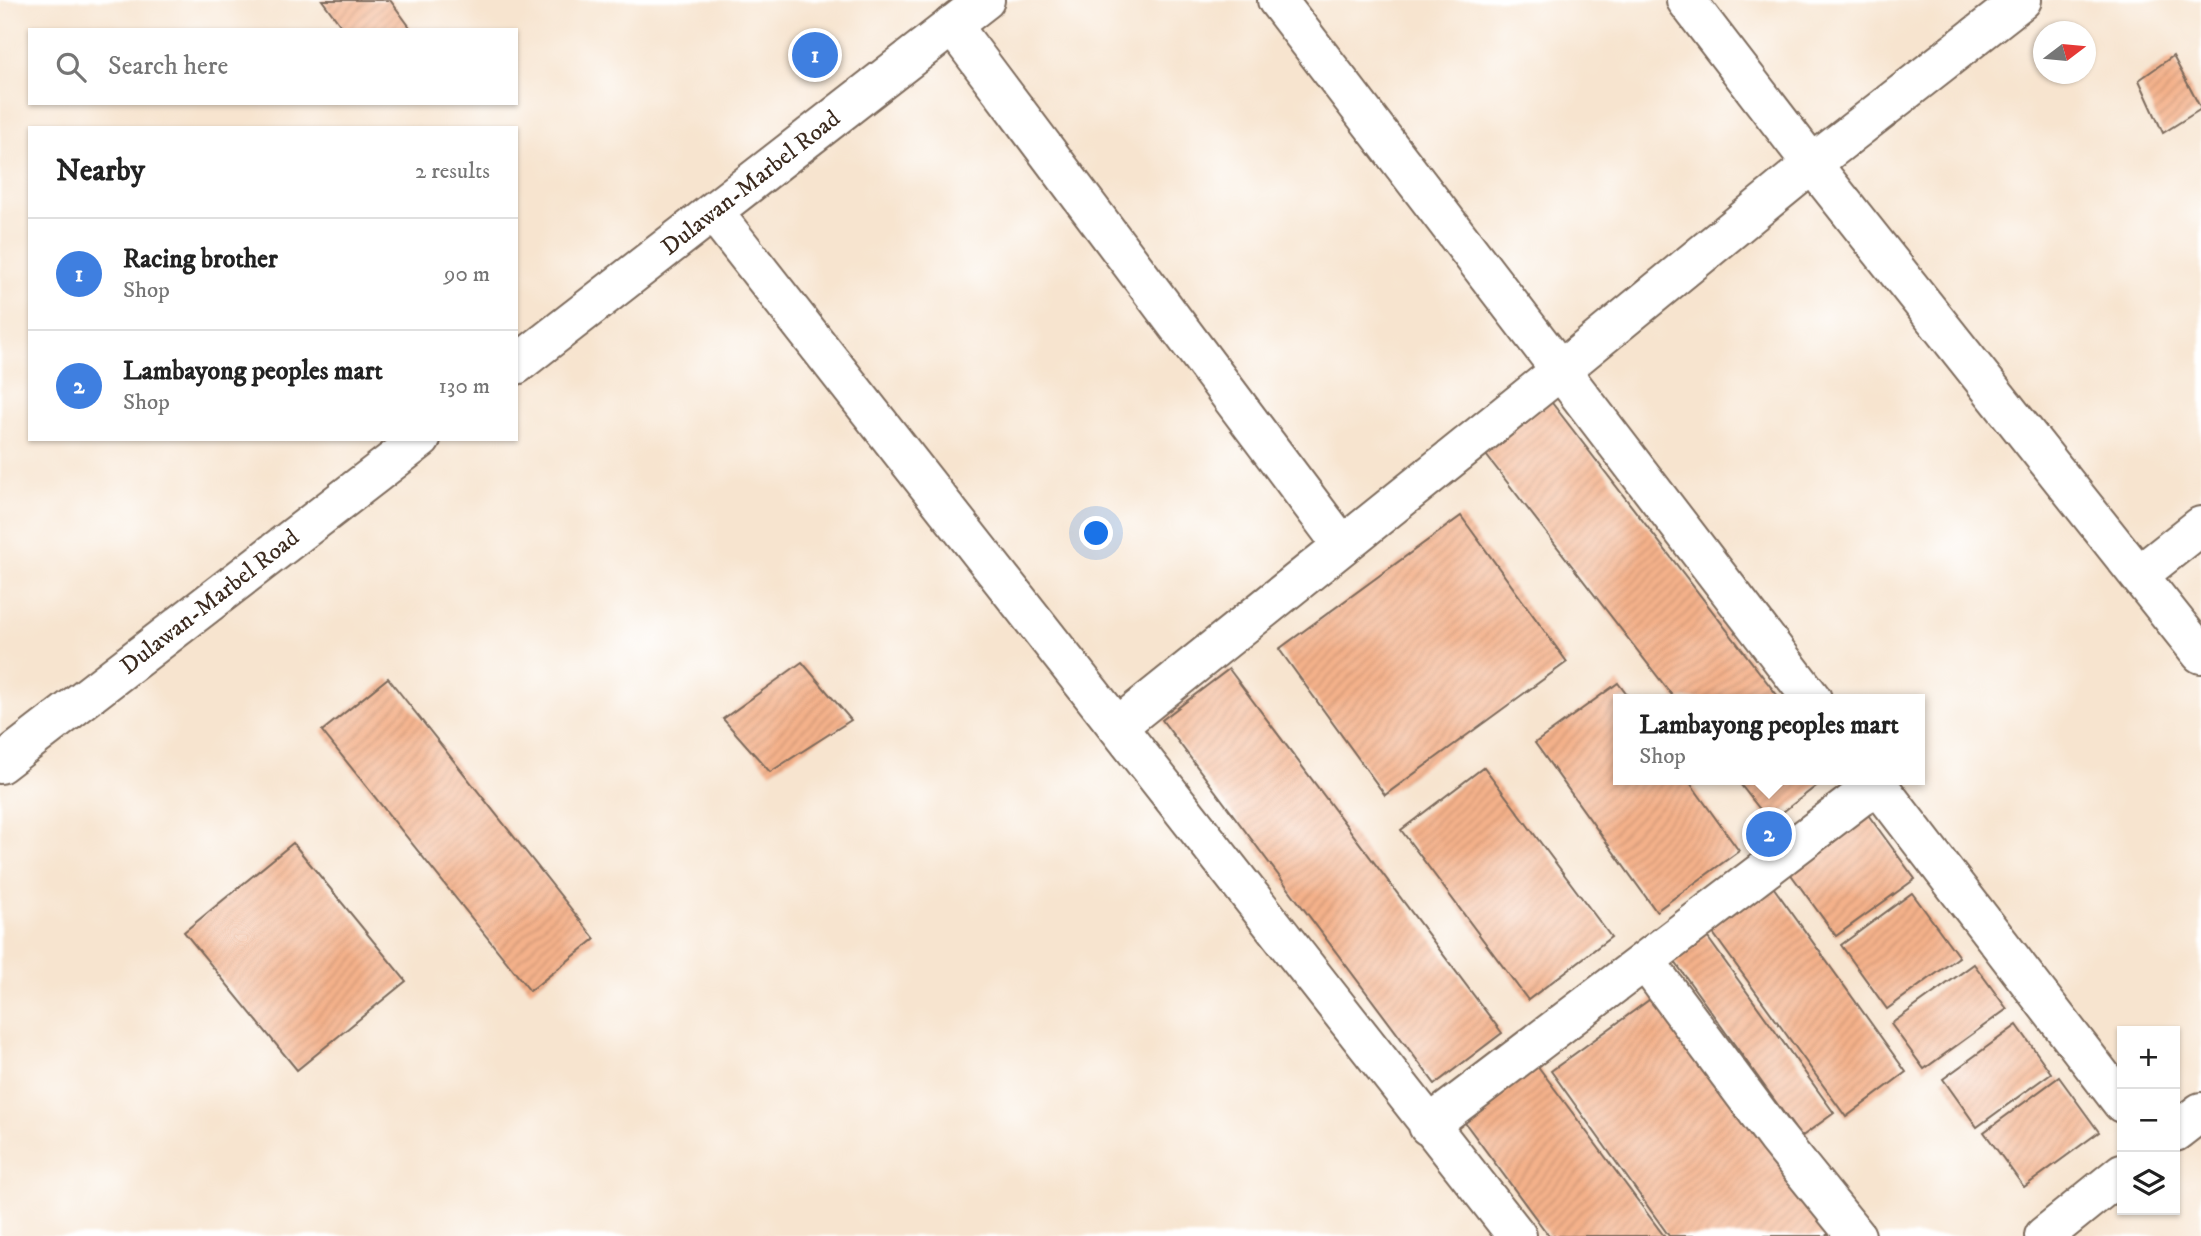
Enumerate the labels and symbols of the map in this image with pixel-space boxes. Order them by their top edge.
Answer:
north arrow [2033,21,2096,84]
pin: 1 [792,29,838,81]
street label: Dulawan-Marbel Road [656,104,846,262]
your location [1079,516,1113,550]
street label: Dulawan-Marbel Road [115,523,305,681]
pin: 2 [1746,808,1792,860]

